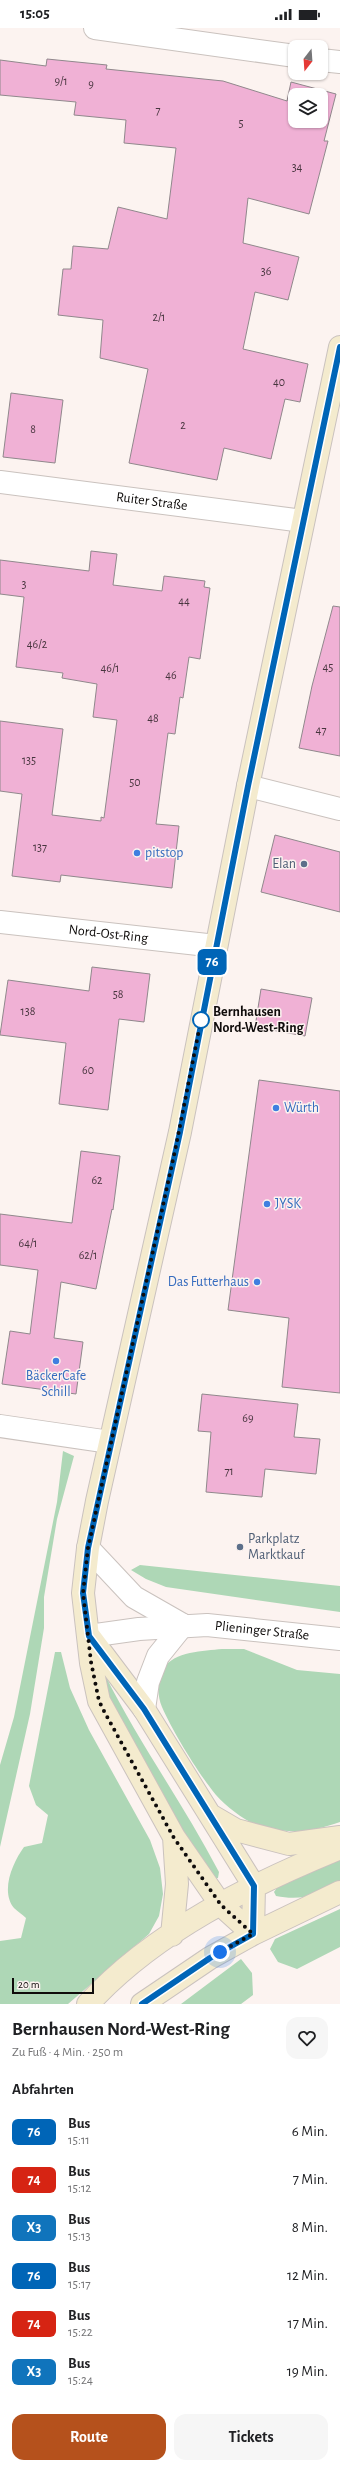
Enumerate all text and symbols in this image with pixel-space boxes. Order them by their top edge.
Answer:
text: 15:05 [20,6,50,21]
north arrow [288,40,328,80]
map controls [288,40,328,128]
house number: 9/1 [54,75,68,87]
house number: 9 [88,78,94,90]
button: layers [288,88,328,128]
house number: 7 [155,104,161,116]
house number: 5 [238,117,244,129]
house number: 34 [292,161,303,173]
house number: 36 [261,265,272,277]
house number: 2/1 [152,311,166,323]
house number: 40 [273,376,285,388]
house number: 2 [180,419,186,431]
house number: 8 [30,423,36,435]
street label: Ruiter Straße [115,490,188,513]
house number: 3 [22,578,27,590]
house number: 44 [178,595,190,607]
house number: 46/2 [27,638,48,650]
house number: 45 [323,661,333,673]
house number: 46/1 [101,662,119,674]
house number: 46 [165,669,177,681]
house number: 48 [147,712,159,724]
house number: 47 [316,724,326,736]
house number: 135 [22,754,36,766]
house number: 50 [129,776,141,788]
house number: 137 [33,841,47,853]
place label: pitstop [145,846,183,860]
marker: pitstop [132,848,142,858]
place label: Elan [272,857,296,871]
marker: Elan [299,859,309,869]
street label: Nord-Ost-Ring [68,923,149,945]
line badge: 76 [194,949,230,975]
text: 76 [206,955,218,969]
house number: 58 [113,988,124,1000]
house number: 138 [21,1005,36,1017]
place label: Bernhausen Nord-West-Ring [213,1005,305,1035]
marker: Bernhausen Nord-West-Ring [192,1011,210,1029]
house number: 60 [82,1064,94,1076]
place label: Würth [284,1101,319,1115]
marker: Würth [271,1103,281,1113]
house number: 62 [91,1174,103,1186]
place label: JYSK [275,1197,301,1211]
marker: JYSK [262,1199,272,1209]
house number: 64/1 [19,1237,37,1249]
house number: 62/1 [79,1249,97,1261]
place label: Das Futterhaus [168,1275,249,1289]
marker: Das Futterhaus [252,1277,262,1287]
marker: BäckerCafe Schill [51,1356,61,1366]
place label: BäckerCafe Schill [26,1369,86,1399]
house number: 69 [242,1412,254,1424]
house number: 71 [224,1465,234,1477]
place label: Parkplatz Marktkauf [248,1532,305,1562]
marker: Parkplatz Marktkauf [235,1542,245,1552]
street label: Plieninger Straße [214,1619,310,1643]
your location [210,1942,230,1962]
scale bar [12,1976,94,1995]
text: 20 m [18,1979,39,1990]
button: heart [286,2017,328,2059]
text: Bernhausen Nord-West-Ring [12,2020,230,2039]
text: Zu Fuß · 4 Min. · 250 m [12,2046,123,2059]
text: Abfahrten [12,2082,74,2097]
text: Bus [68,2116,90,2131]
text: 6 Min. [292,2124,328,2139]
text: 76 [28,2125,40,2139]
text: 15:11 [68,2134,90,2147]
text: Bus [68,2164,90,2179]
text: 7 Min. [293,2172,328,2187]
text: 74 [27,2173,41,2187]
text: 15:12 [68,2182,91,2195]
text: Bus [68,2212,90,2227]
text: 8 Min. [292,2220,328,2235]
text: X3 [27,2221,41,2235]
text: 15:13 [68,2230,91,2243]
text: Bus [68,2260,90,2275]
text: 12 Min. [287,2268,328,2283]
text: 76 [28,2269,40,2283]
text: 15:17 [68,2278,91,2291]
text: Bus [68,2308,90,2323]
text: 17 Min. [287,2316,328,2331]
text: 74 [27,2317,41,2331]
text: 15:22 [68,2326,93,2339]
text: Bus [68,2356,90,2371]
text: 19 Min. [287,2364,328,2379]
text: X3 [27,2365,41,2379]
text: 15:24 [68,2374,93,2387]
button: Route [12,2414,166,2460]
button: Tickets [174,2414,328,2460]

